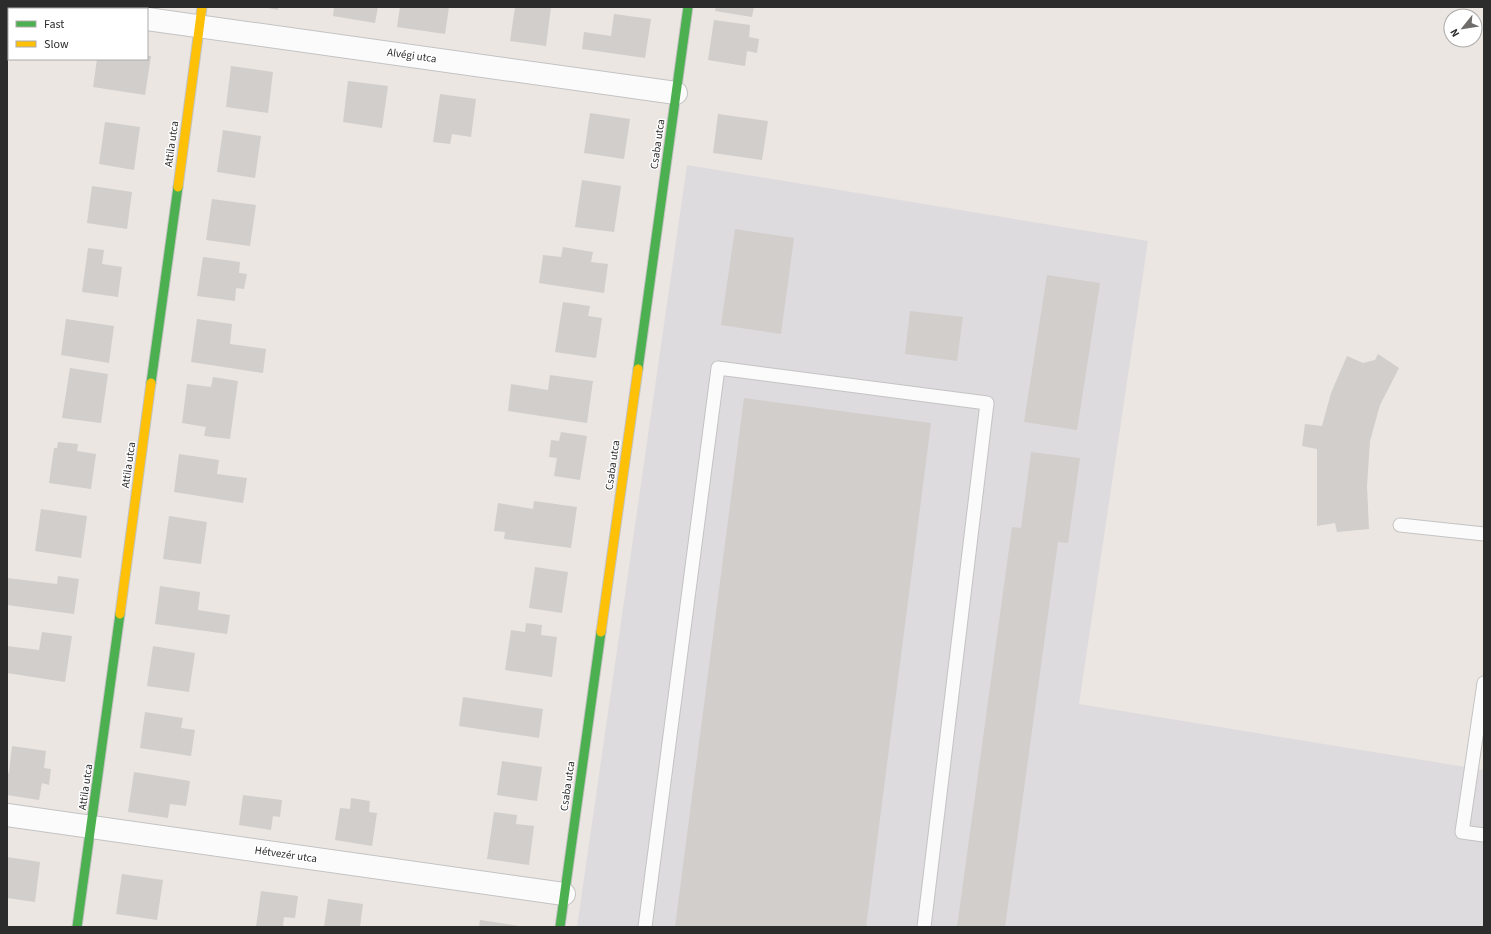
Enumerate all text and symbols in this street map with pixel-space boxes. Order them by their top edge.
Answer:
legend [8,8,148,60]
north arrow [1443,8,1483,48]
text: Fast [44,16,64,33]
text: N [1446,26,1463,40]
text: Slow [44,36,69,53]
street label: Alvégi utca [386,45,438,66]
street label: Csaba utca [647,118,668,170]
street label: Attila utca [161,120,182,168]
street label: Csaba utca [602,439,623,491]
street label: Attila utca [118,441,139,489]
street label: Csaba utca [557,760,578,812]
street label: Attila utca [75,763,96,811]
street label: Hétvezér utca [254,843,318,866]

